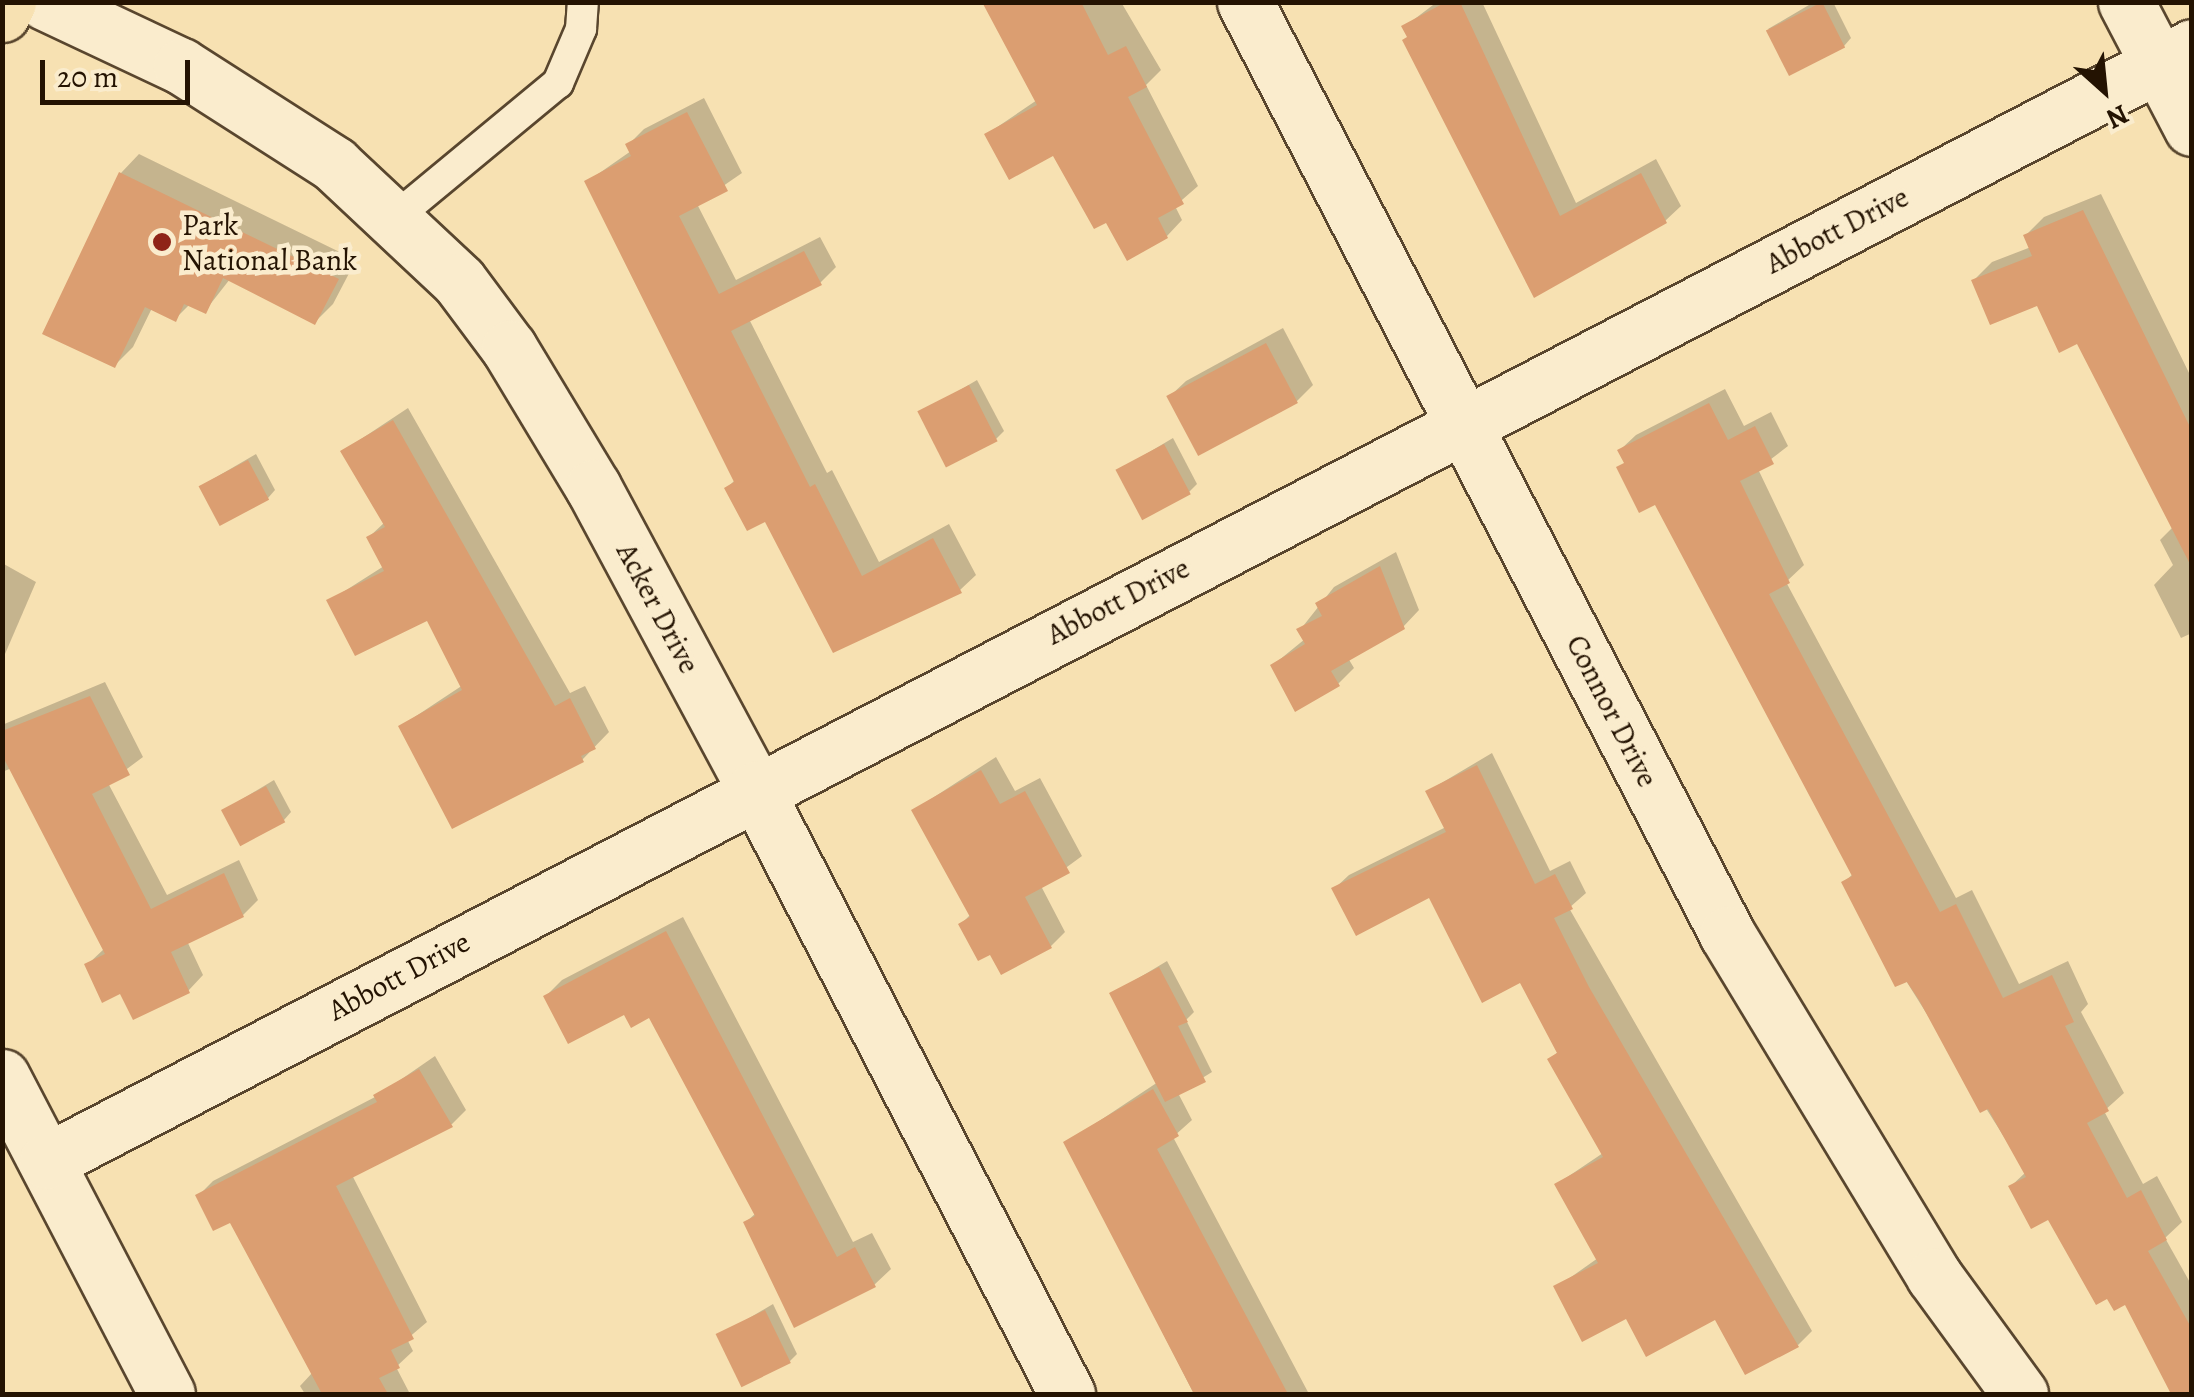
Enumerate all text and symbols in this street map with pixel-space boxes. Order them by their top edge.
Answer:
scale bar [45,40,195,102]
north arrow [2054,40,2154,140]
text: 20 m [57,57,118,97]
text: N [2100,95,2135,138]
street label: Abbott Drive [1760,179,1914,281]
place label: Park National Bank [182,207,357,278]
marker: Park National Bank [151,231,173,253]
street label: Acker Drive [609,537,707,679]
street label: Abbott Drive [1041,550,1195,652]
street label: Connor Drive [1558,629,1666,793]
street label: Abbott Drive [322,924,476,1028]

